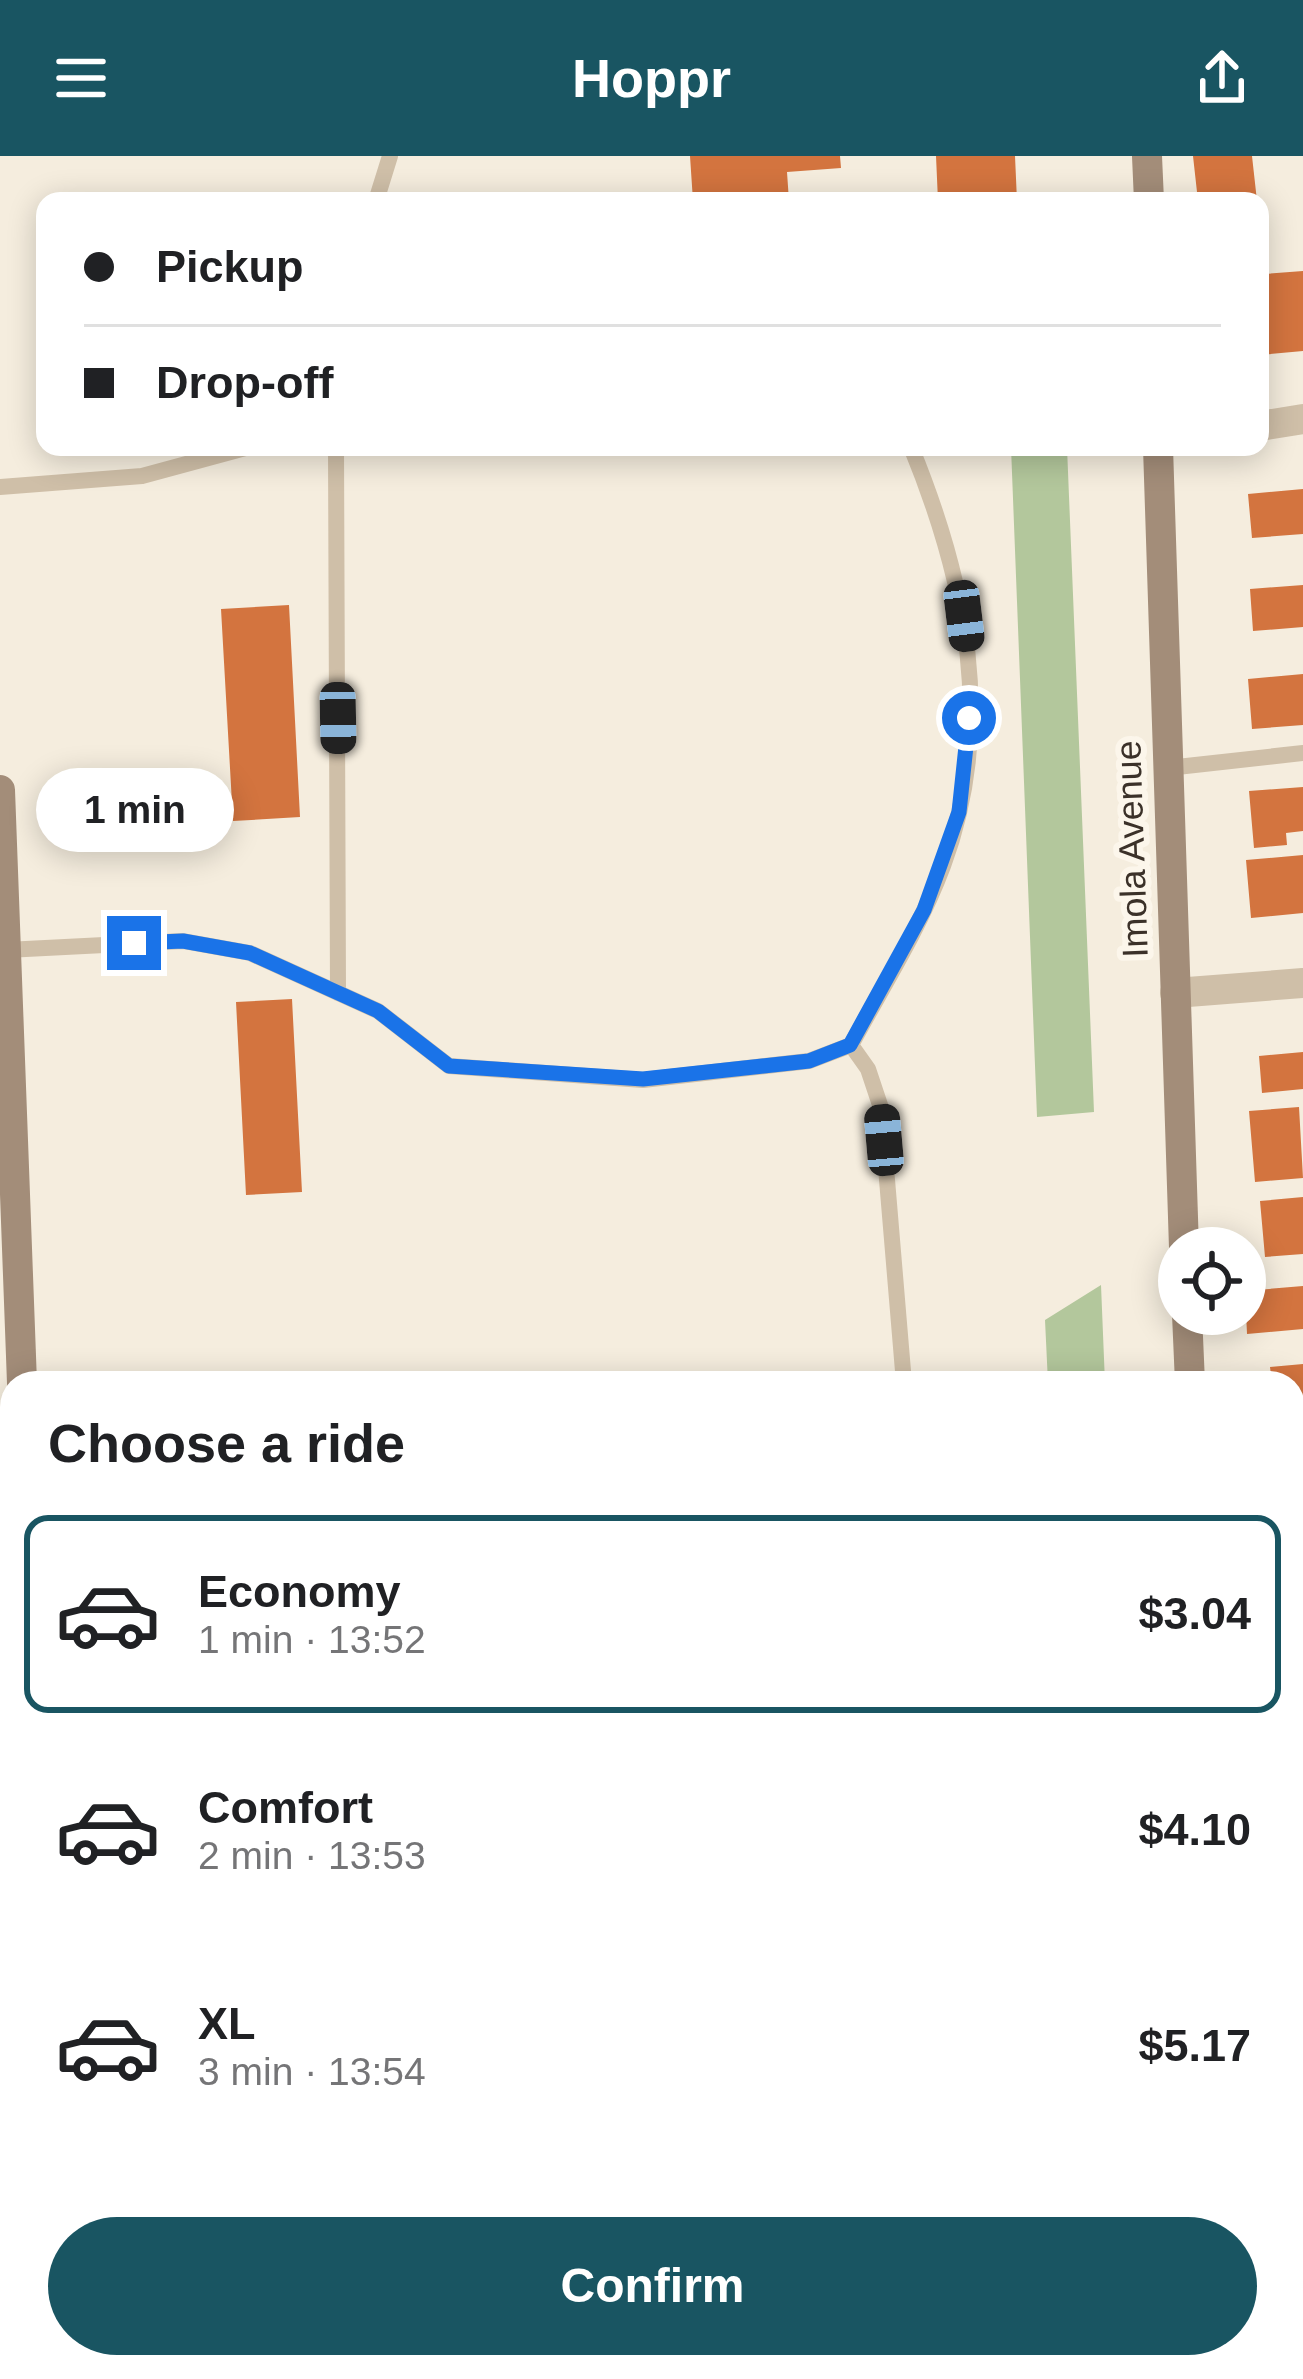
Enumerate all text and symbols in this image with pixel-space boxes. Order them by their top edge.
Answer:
icon: menu [48,45,114,111]
icon: share [1189,45,1255,111]
text: Hoppr [572,48,731,108]
text: Pickup [156,241,304,292]
text: Drop-off [156,357,333,408]
car [942,578,986,654]
car [319,682,357,754]
route start [942,691,996,745]
street label: Imola Avenue [1107,740,1156,958]
callout: 1 min [35,769,233,853]
text: 1 min [84,788,186,831]
route end [107,916,161,970]
car [863,1103,905,1177]
map controls [1158,1227,1266,1335]
button: locate [1158,1227,1266,1335]
text: Choose a ride [48,1413,405,1473]
icon: car [54,1560,162,1668]
text: Economy [198,1566,401,1617]
text: $3.04 [1138,1588,1251,1639]
text: 1 min · 13:52 [198,1618,426,1661]
icon: car [54,1776,162,1884]
text: Comfort [198,1782,373,1833]
text: $4.10 [1138,1804,1251,1855]
text: 2 min · 13:53 [198,1834,426,1877]
icon: car [54,1992,162,2100]
text: XL [198,1998,256,2049]
text: $5.17 [1138,2020,1251,2071]
text: 3 min · 13:54 [198,2050,426,2093]
button: Confirm [48,2217,1257,2355]

